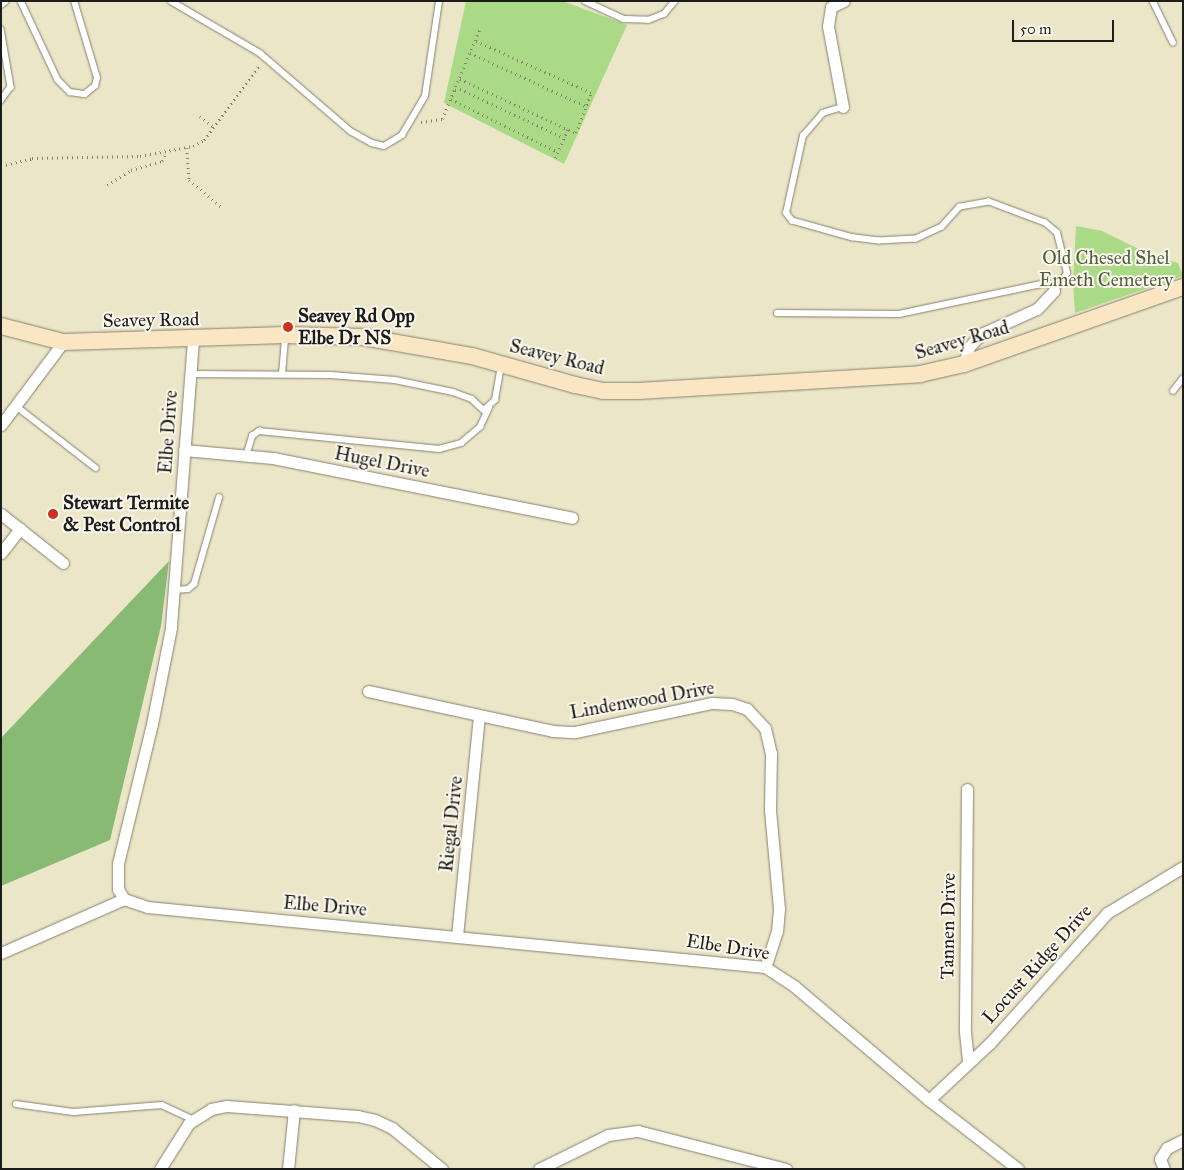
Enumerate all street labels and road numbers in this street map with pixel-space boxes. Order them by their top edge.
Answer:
street label: Seavey Road [102,308,200,332]
street label: Seavey Road [912,316,1012,364]
street label: Seavey Road [507,334,607,380]
street label: Elbe Drive [154,389,182,475]
street label: Hugel Drive [333,442,431,482]
street label: Lindenwood Drive [568,676,716,724]
street label: Riegal Drive [435,775,467,873]
street label: Tannen Drive [936,872,960,980]
street label: Elbe Drive [282,891,368,921]
street label: Locust Ridge Drive [978,900,1096,1028]
street label: Elbe Drive [685,929,771,965]

